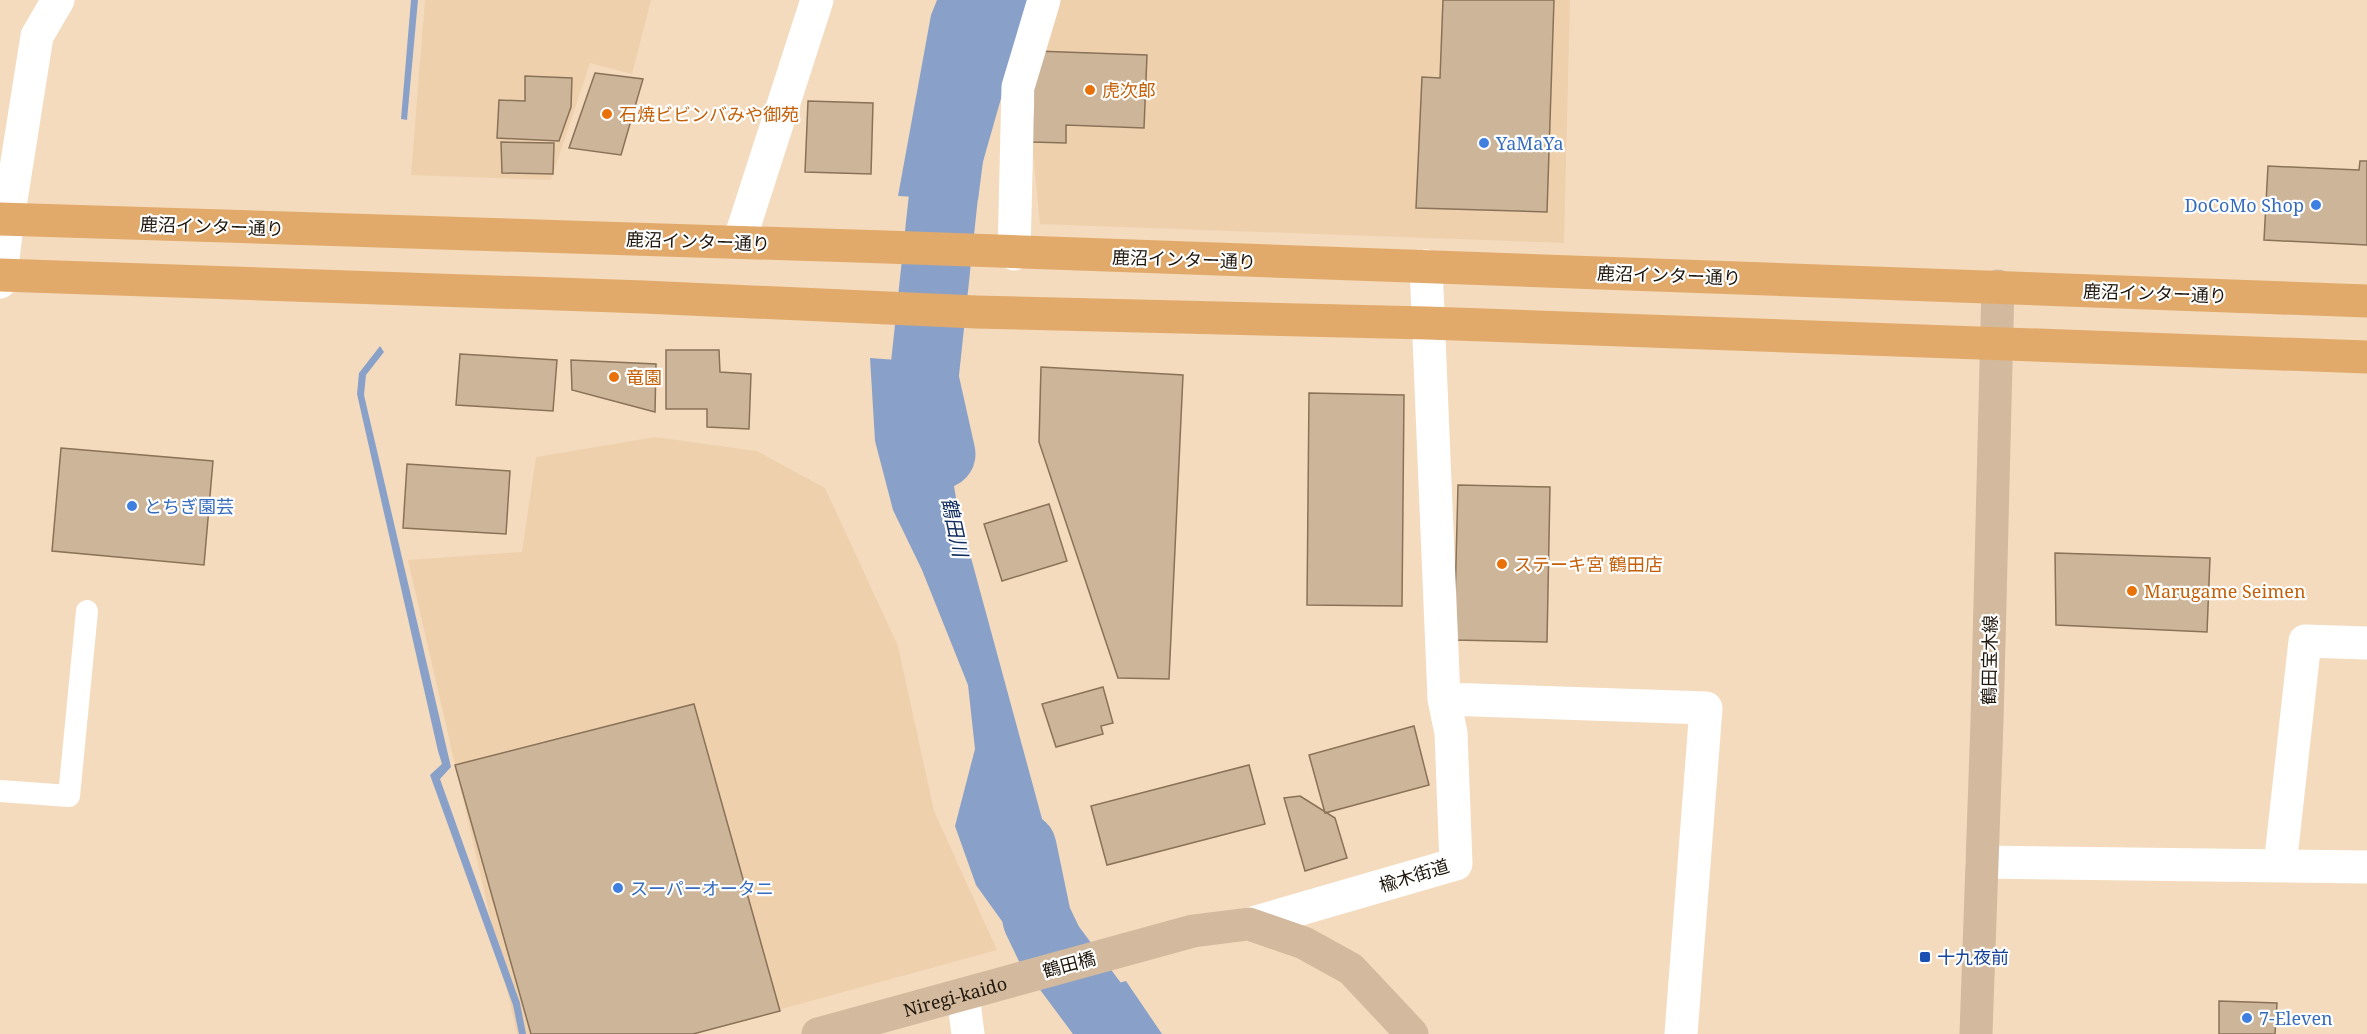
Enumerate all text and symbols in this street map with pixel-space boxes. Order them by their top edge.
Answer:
place label: 虎次郎 [1102,78,1156,102]
marker: 虎次郎 [1083,83,1097,97]
place label: 石焼ビビンバみや御苑 [619,102,799,126]
marker: 石焼ビビンバみや御苑 [600,107,614,121]
place label: YaMaYa [1495,131,1564,155]
marker: YaMaYa [1477,136,1491,150]
place label: DoCoMo Shop [2184,193,2304,217]
marker: DoCoMo Shop [2309,198,2323,212]
street label: 鹿沼インター通り [140,211,284,241]
street label: 鹿沼インター通り [626,226,770,256]
street label: 鹿沼インター通り [1112,244,1256,274]
street label: 鹿沼インター通り [1597,260,1741,290]
street label: 鹿沼インター通り [2083,278,2227,308]
place label: 竜園 [626,365,662,389]
marker: 竜園 [607,370,621,384]
place label: とちぎ園芸 [144,494,234,518]
water label: 鶴田川 [936,495,975,561]
marker: とちぎ園芸 [125,499,139,513]
place label: ステーキ宮 鶴田店 [1514,552,1663,576]
marker: ステーキ宮 鶴田店 [1495,557,1509,571]
place label: Marugame Seimen [2144,579,2306,603]
marker: Marugame Seimen [2125,584,2139,598]
street label: 鶴田宝木線 [1976,615,2002,705]
street label: 楡木街道 [1376,853,1452,897]
place label: スーパーオータニ [630,876,774,900]
marker: スーパーオータニ [611,881,625,895]
street label: 鶴田橋 [1040,945,1098,983]
place label: 十九夜前 [1937,945,2009,969]
marker: 十九夜前 [1918,950,1932,964]
street label: Niregi-kaido [900,971,1009,1022]
place label: 7-Eleven [2259,1006,2333,1030]
marker: 7-Eleven [2240,1011,2254,1025]

